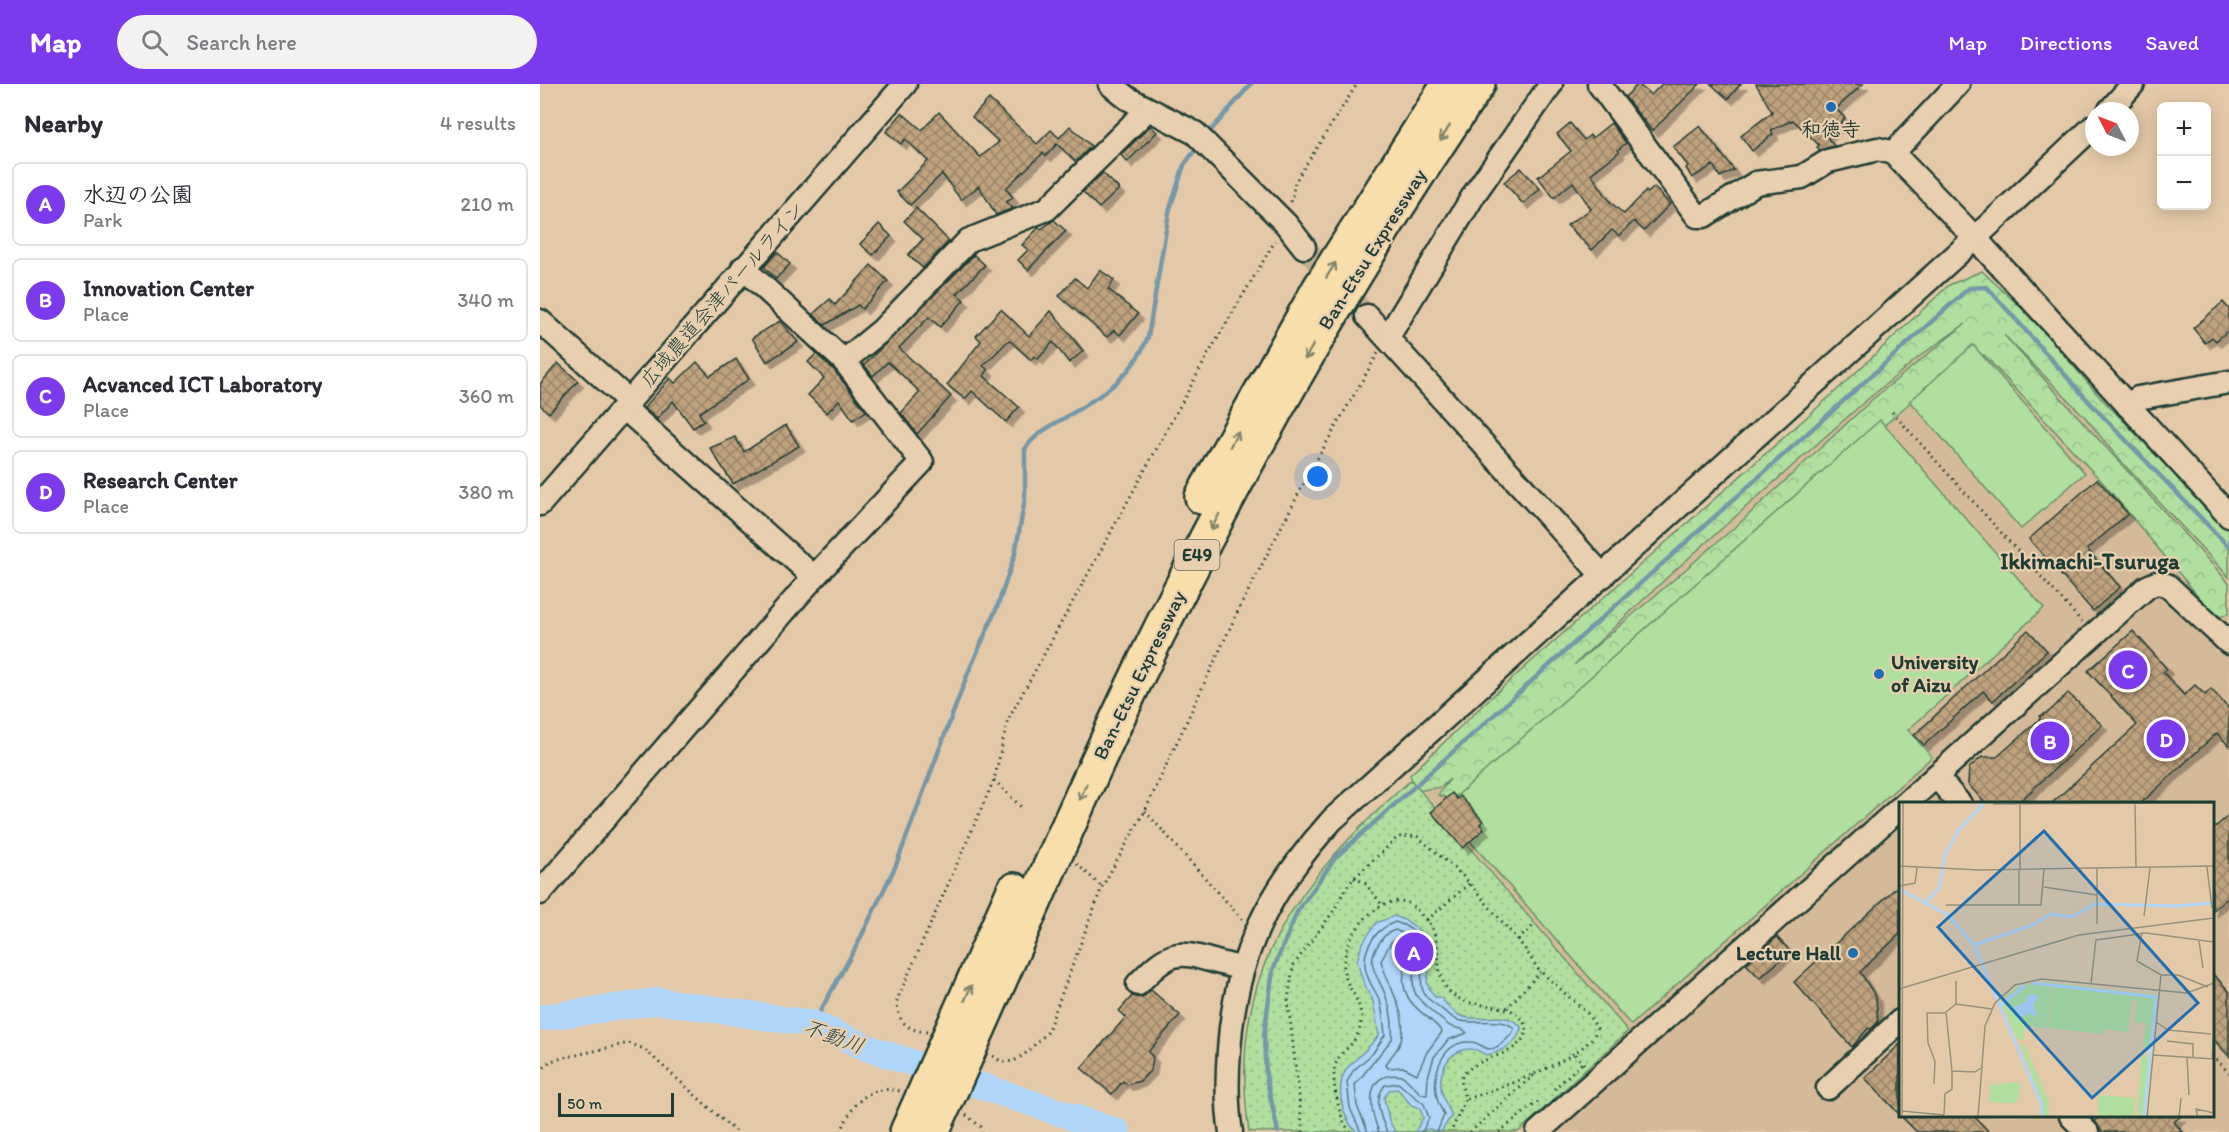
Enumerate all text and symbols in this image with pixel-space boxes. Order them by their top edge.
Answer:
search box [117,15,537,69]
text: Map [30,25,81,59]
icon: search [138,26,171,59]
text: Search here [186,29,297,56]
text: Map [1949,30,1987,55]
text: Directions [2020,30,2112,55]
text: Saved [2145,30,2199,55]
marker: 和徳寺 [1824,100,1838,114]
north arrow [2085,102,2139,156]
map controls [2157,102,2211,210]
button: + [2157,102,2211,156]
text: Nearby [24,107,103,139]
text: 4 results [440,111,516,135]
place label: 和徳寺 [1801,117,1861,141]
one-way arrow [1439,124,1451,141]
button: − [2157,156,2211,210]
street label: Ban-Etsu Expressway [1313,164,1432,334]
text: 水辺の公園 [83,181,193,208]
text: A [39,192,52,216]
text: 210 m [461,192,514,216]
street label: 広域農道会津パールライン [635,196,809,392]
text: Park [83,208,122,232]
one-way arrow [1325,262,1337,279]
text: Innovation Center [83,275,254,302]
text: B [39,288,52,312]
text: 340 m [457,288,514,312]
text: Place [83,302,129,326]
one-way arrow [1303,343,1315,360]
text: Acvanced ICT Laboratory [83,371,322,398]
text: C [39,384,52,408]
text: 360 m [459,384,514,408]
text: Place [83,398,129,422]
one-way arrow [1229,430,1240,448]
your location [1303,462,1332,491]
text: Research Center [83,467,238,494]
text: D [39,480,52,504]
text: 380 m [459,480,514,504]
text: Place [83,494,129,518]
one-way arrow [1209,513,1220,531]
road number: E49 [1174,540,1220,570]
district label: Ikkimachi-Tsuruga [2000,548,2180,575]
street label: Ban-Etsu Expressway [1088,586,1191,763]
pin: C [2108,648,2148,692]
place label: University of Aizu [1891,650,1979,697]
marker: University of Aizu [1872,667,1886,681]
pin: D [2146,716,2186,762]
pin: B [2030,718,2070,764]
one-way arrow [1077,783,1089,801]
inset map [1899,802,2214,1117]
pin: A [1394,930,1434,974]
place label: Lecture Hall [1736,941,1841,965]
marker: Lecture Hall [1846,946,1860,960]
one-way arrow [963,984,974,1002]
water label: 不動川 [800,1013,868,1059]
scale bar [558,1090,674,1118]
text: 50 m [567,1094,602,1113]

